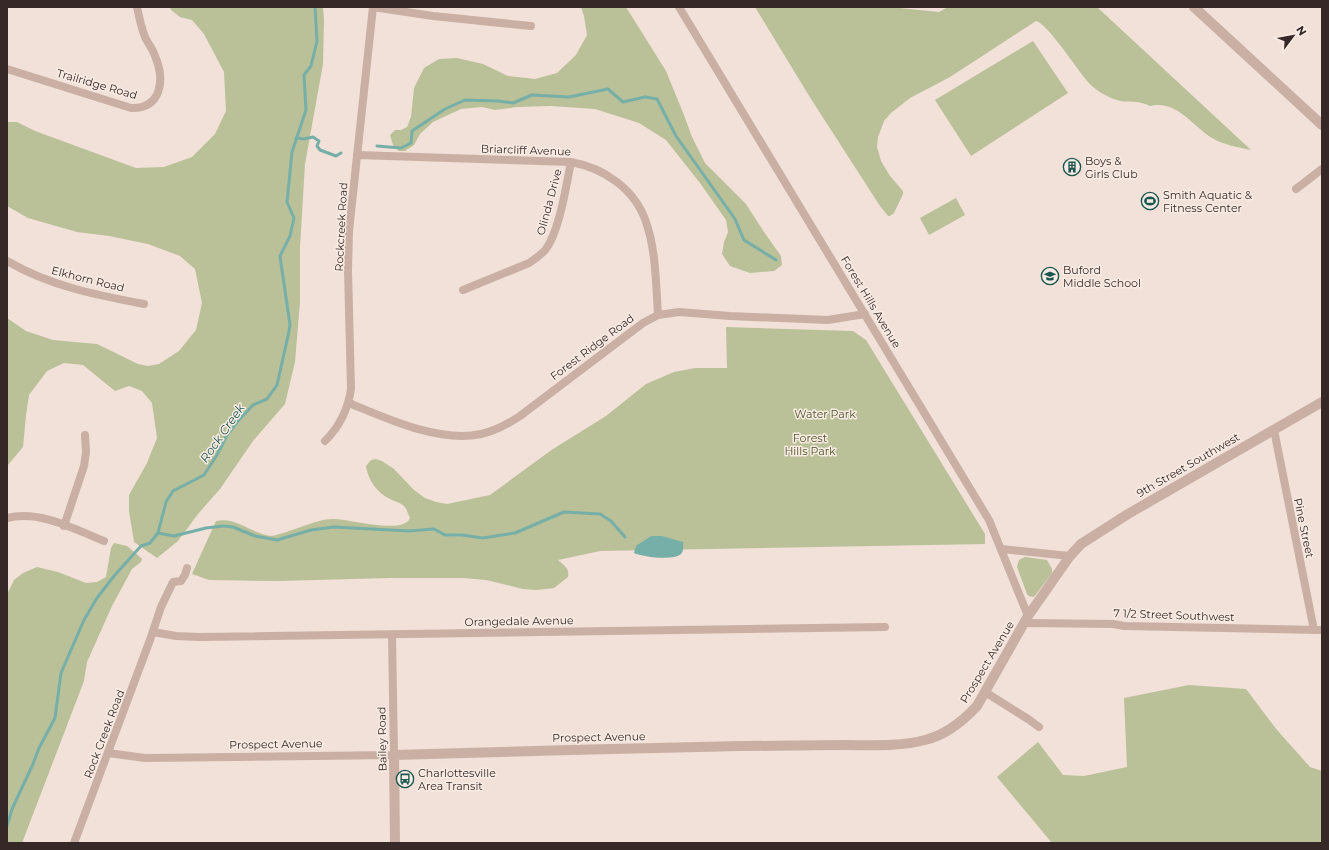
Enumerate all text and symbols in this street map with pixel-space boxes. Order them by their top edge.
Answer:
north arrow [1273,16,1313,56]
text: N [1293,23,1310,38]
street label: Trailridge Road [55,66,139,102]
street label: Briarcliff Avenue [481,141,572,159]
place label: Boys & Girls Club [1085,154,1138,181]
building icon: Boys & Girls Club [1062,157,1082,177]
street label: Olinda Drive [533,167,565,237]
street label: Rockcreek Road [332,182,350,272]
place label: Smith Aquatic & Fitness Center [1163,188,1253,215]
sports icon: Smith Aquatic & Fitness Center [1140,191,1160,211]
street label: Forest Hills Avenue [838,253,904,351]
street label: Elkhorn Road [50,263,126,295]
place label: Buford Middle School [1063,263,1141,290]
school or university icon: Buford Middle School [1040,266,1060,286]
street label: Forest Ridge Road [547,311,637,383]
water label: Rock Creek [196,400,248,465]
park label: Water Park [794,407,856,421]
street label: 9th Street Southwest [1134,430,1242,500]
park label: Forest Hills Park [784,431,836,458]
street label: Pine Street [1291,497,1317,560]
street label: 7 1/2 Street Southwest [1113,606,1235,624]
street label: Orangedale Avenue [464,613,574,629]
street label: Prospect Avenue [957,618,1017,706]
street label: Rock Creek Road [81,688,127,780]
street label: Bailey Road [374,706,390,772]
street label: Prospect Avenue [552,729,646,745]
street label: Prospect Avenue [229,736,323,752]
place label: Charlottesville Area Transit [418,766,496,793]
bus stop icon: Charlottesville Area Transit [395,769,415,789]

